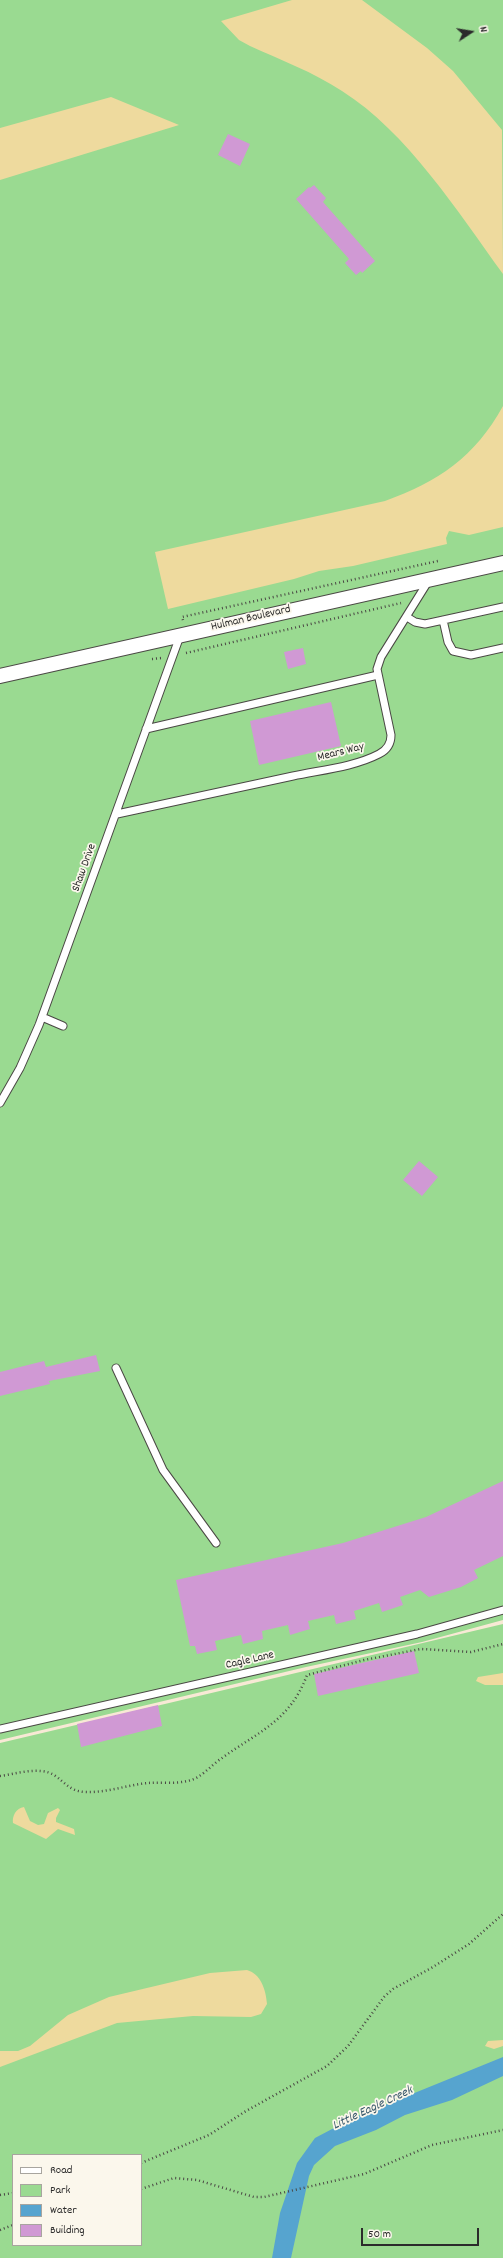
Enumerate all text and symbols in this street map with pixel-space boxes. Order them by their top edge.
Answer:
north arrow [451,12,491,52]
text: N [474,25,491,34]
street label: Hulman Boulevard [210,603,292,635]
street label: Mears Way [316,740,366,766]
street label: Shaw Drive [70,842,100,894]
street label: Cagle Lane [224,1648,276,1674]
water label: Little Eagle Creek [330,2084,416,2134]
legend [12,2154,142,2246]
text: Road [50,2162,72,2179]
text: Park [50,2182,70,2199]
text: Water [50,2202,77,2219]
scale bar [363,2220,481,2246]
text: Building [50,2222,85,2239]
text: 50 m [368,2226,391,2243]

